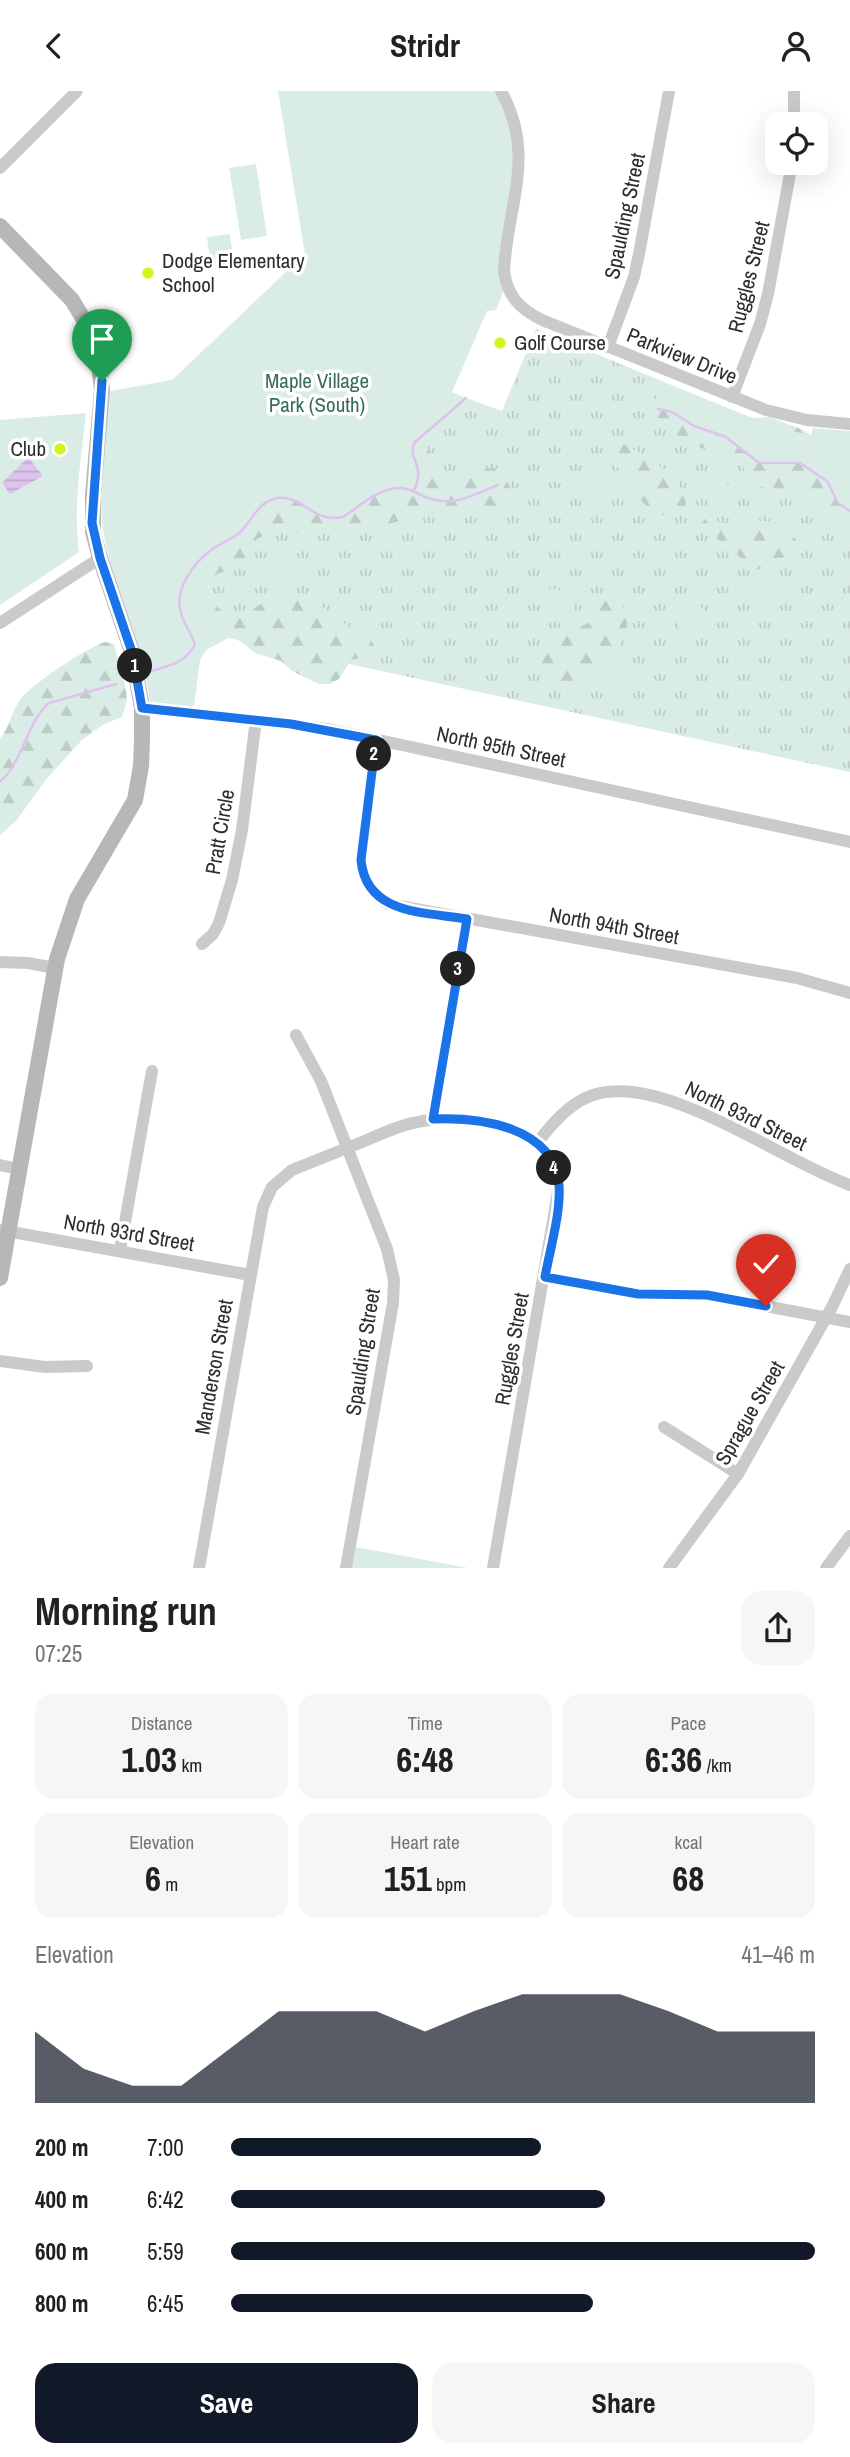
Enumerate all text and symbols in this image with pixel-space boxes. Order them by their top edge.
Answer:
text: Stridr [390,24,460,67]
icon: back [35,27,73,65]
icon: person [777,27,815,65]
map controls [765,112,828,175]
button: locate [765,112,828,175]
street label: Spaulding Street [597,150,652,282]
street label: Ruggles Street [721,218,776,336]
place label: Dodge Elementary School [162,246,305,299]
marker: Dodge Elementary School [140,265,156,281]
pin [72,309,132,381]
icon: arrive [83,320,121,358]
street label: Parkview Drive [623,320,742,391]
place label: Golf Course [514,328,606,357]
marker: Golf Course [492,335,508,351]
park label: Maple Village Park (South) [265,366,369,419]
place label: Club [11,434,46,463]
marker: Club [52,441,68,457]
pin: 1 [118,649,152,683]
text: 1 [130,652,139,678]
street label: North 95th Street [434,719,568,774]
pin: 2 [356,737,392,771]
text: 2 [369,740,378,766]
street label: Pratt Circle [198,787,241,877]
street label: North 94th Street [547,900,681,951]
pin: 3 [440,951,476,987]
text: 3 [453,955,462,981]
street label: North 93rd Street [681,1074,812,1158]
pin: 4 [536,1151,572,1185]
text: 4 [549,1154,558,1180]
street label: North 93rd Street [62,1207,197,1258]
pin [736,1234,796,1306]
icon: check [747,1245,785,1283]
street label: Spaulding Street [338,1286,387,1418]
street label: Ruggles Street [487,1290,536,1408]
street label: Manderson Street [187,1297,240,1437]
street label: Sprague Street [708,1355,791,1470]
text: Morning run [35,1586,217,1637]
button: share [741,1591,815,1665]
text: 07:25 [35,1638,82,1669]
text: Distance [131,1710,192,1736]
text: Time [407,1710,443,1736]
text: Pace [671,1710,706,1736]
text: 1.03 [121,1736,177,1783]
text: 6:48 [396,1736,454,1783]
text: 6:36 [645,1736,702,1783]
text: km [177,1752,202,1778]
text: /km [702,1752,732,1778]
text: Elevation [129,1829,194,1855]
text: Heart rate [390,1829,460,1855]
text: kcal [674,1829,702,1855]
text: 6 [145,1855,161,1902]
text: 151 [384,1855,432,1902]
text: 68 [672,1855,704,1902]
text: m [161,1871,178,1897]
text: bpm [432,1871,466,1897]
text: Elevation [35,1939,114,1970]
text: 41–46 m [742,1939,815,1970]
text: 200 m [35,2132,88,2163]
text: 7:00 [147,2132,184,2163]
text: 400 m [35,2184,88,2215]
text: 6:42 [147,2184,184,2215]
text: 600 m [35,2236,88,2267]
text: 5:59 [147,2236,184,2267]
text: 800 m [35,2288,88,2319]
text: 6:45 [147,2288,184,2319]
button: Save [35,2363,418,2443]
button: Share [432,2363,815,2443]

